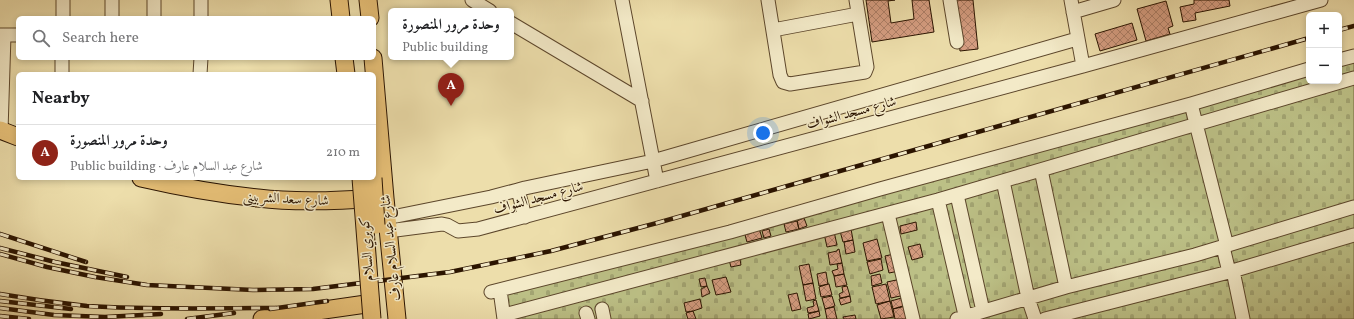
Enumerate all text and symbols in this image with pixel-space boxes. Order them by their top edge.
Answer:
popup [388,8,514,60]
map controls [1306,12,1342,84]
button: + [1306,12,1342,48]
text: وحدة مرور المنصورة [402,15,500,36]
search box [16,16,376,60]
icon: search [30,27,52,49]
text: Search here [62,28,139,49]
text: Public building [402,39,488,57]
button: − [1306,48,1342,84]
pin: A [438,73,464,106]
text: Nearby [32,87,90,110]
street label: شارع مسجد الشواف [804,92,899,136]
your location [753,123,773,143]
text: وحدة مرور المنصورة [70,131,168,152]
text: A [40,144,50,162]
text: 210 m [326,144,360,162]
text: Public building · شارع عبد السلام عارف [70,158,263,176]
street label: شارع مسجد الشواف [491,177,586,221]
street label: شارع سعد الشربينى [242,188,329,212]
street label: شارع عبد السلام عارف [376,193,409,302]
street label: كوبري السلام [356,216,381,282]

